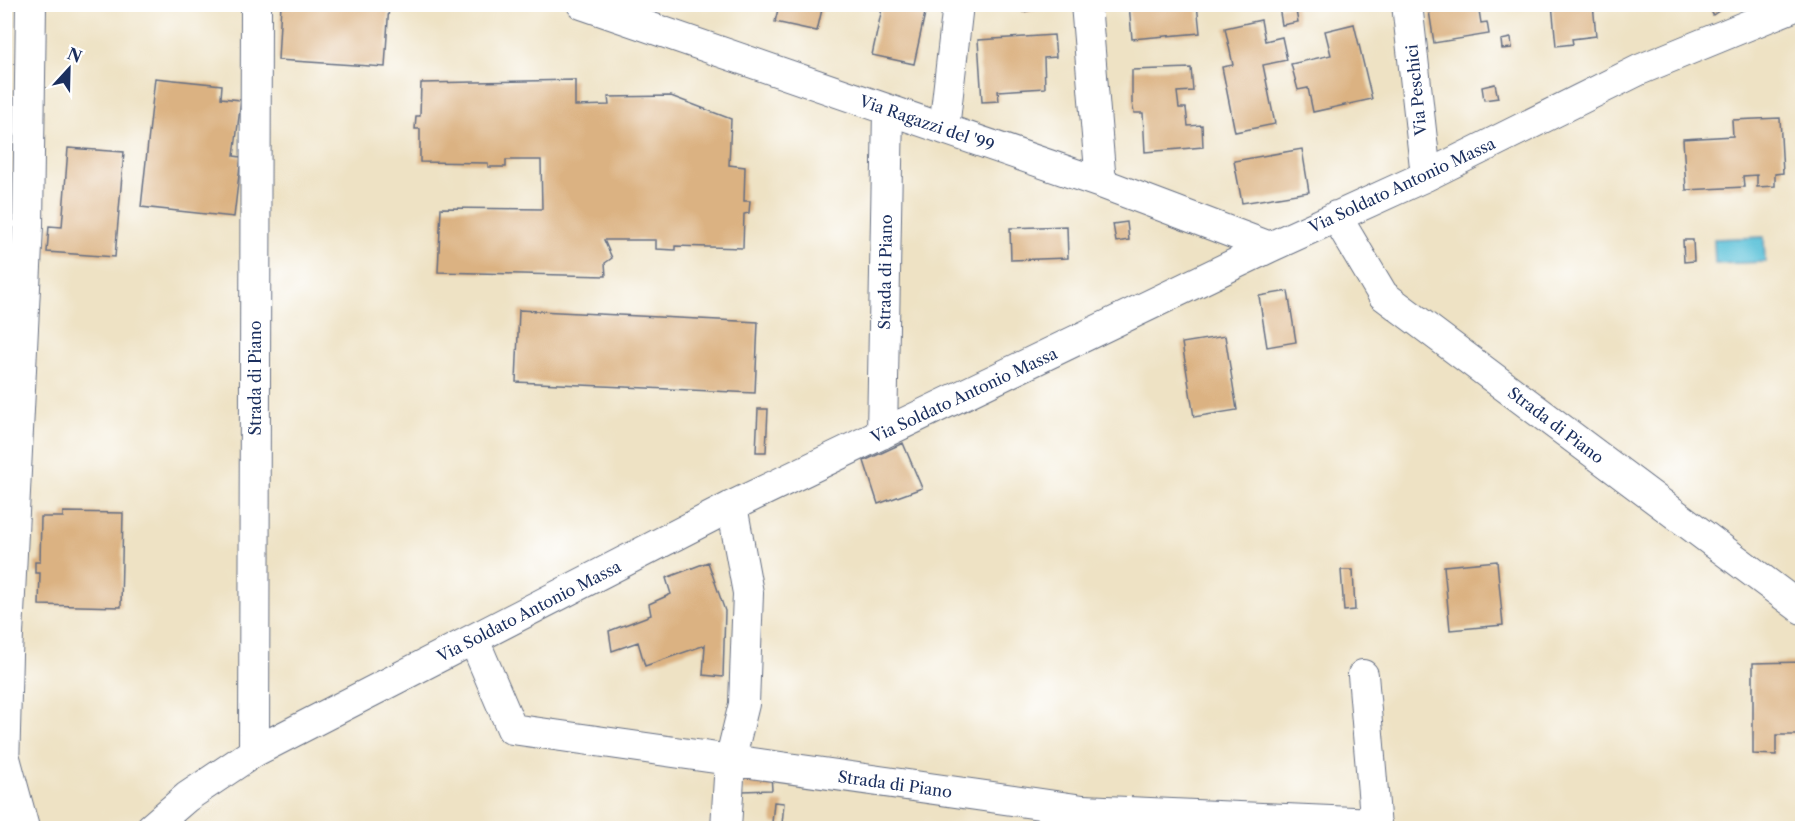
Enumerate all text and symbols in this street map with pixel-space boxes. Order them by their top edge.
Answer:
north arrow [39,39,99,99]
text: N [64,43,85,67]
street label: Via Peschici [1401,43,1431,138]
street label: Via Ragazzi del '99 [856,90,997,155]
street label: Via Soldato Antonio Massa [1305,133,1499,237]
street label: Strada di Piano [874,214,896,330]
street label: Strada di Piano [245,320,265,436]
street label: Via Soldato Antonio Massa [867,343,1061,447]
street label: Strada di Piano [1504,382,1608,468]
street label: Via Soldato Antonio Massa [433,556,625,667]
street label: Strada di Piano [837,766,954,802]

